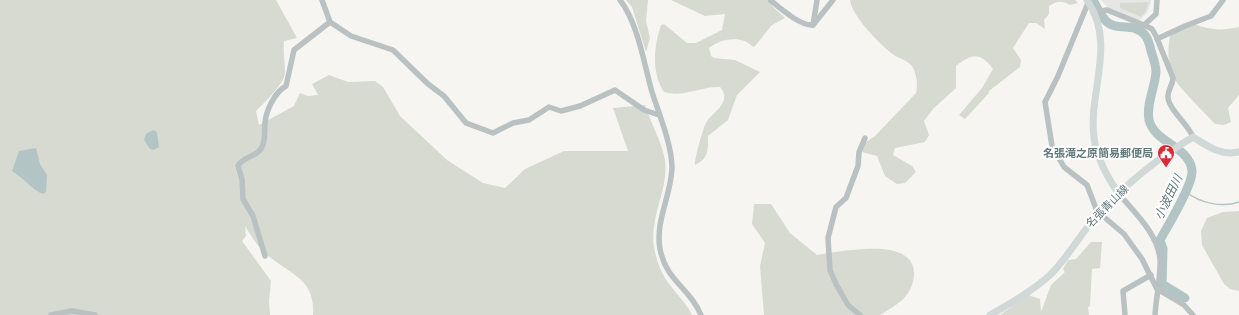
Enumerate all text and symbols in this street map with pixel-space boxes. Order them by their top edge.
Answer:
public building icon: 名張滝之原簡易郵便局 [1156,143,1176,168]
place label: 名張滝之原簡易郵便局 [1043,146,1153,160]
water label: 小波田川 [1151,170,1186,222]
street label: 名張青山線 [1083,182,1131,230]

